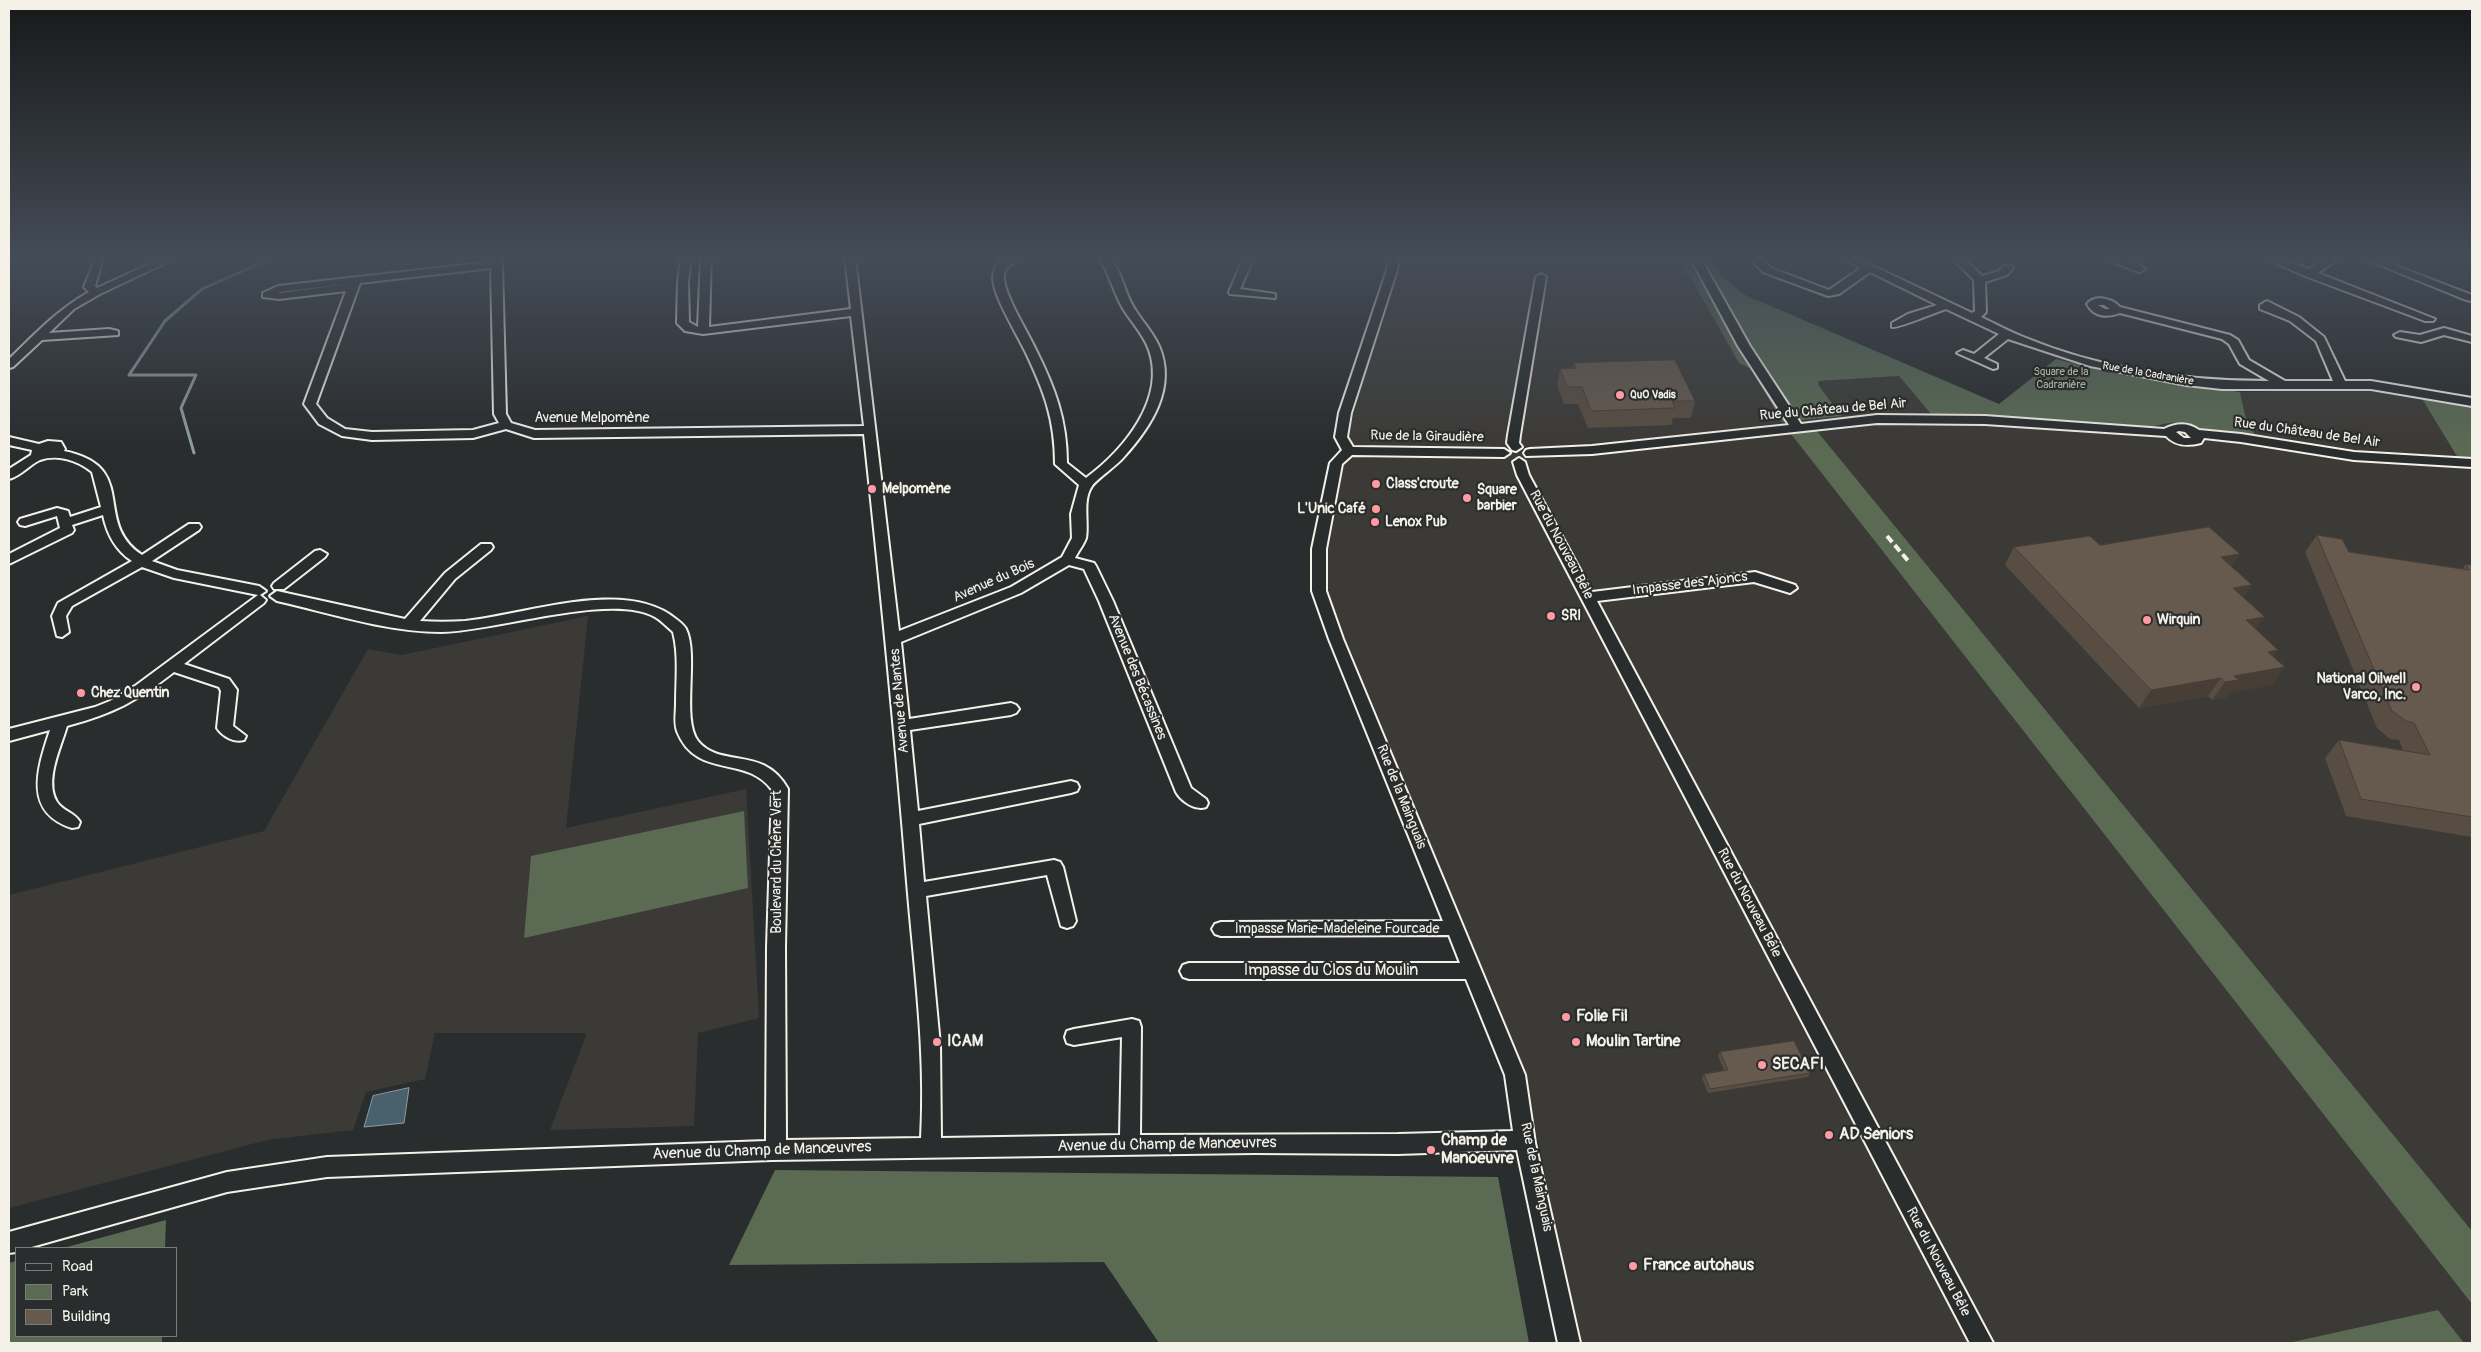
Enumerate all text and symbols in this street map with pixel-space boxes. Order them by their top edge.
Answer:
street label: Rue de la Cadranière [2101,359,2195,389]
park label: Square de la Cadranière [2034,365,2088,391]
place label: QuO Vadis [1630,388,1676,402]
marker: QuO Vadis [1614,389,1626,401]
street label: Rue du Château de Bel Air [1759,395,1907,425]
street label: Avenue Melpomène [535,410,649,426]
street label: Rue du Château de Bel Air [2233,414,2381,452]
street label: Rue de la Giraudière [1370,428,1484,446]
place label: Class'croute [1386,476,1459,492]
marker: Class'croute [1370,478,1382,490]
place label: Melpomène [882,481,951,497]
place label: Square barbier [1477,482,1517,514]
marker: Melpomène [866,483,878,495]
street label: Rue du Nouveau Bêle [1525,488,1597,602]
marker: Square barbier [1461,492,1473,504]
place label: L'Unic Café [1297,501,1366,517]
marker: L'Unic Café [1370,503,1382,515]
place label: Lenox Pub [1385,514,1447,530]
marker: Lenox Pub [1369,516,1381,528]
street label: Avenue du Bois [951,556,1037,606]
street label: Impasse des Ajoncs [1631,569,1749,599]
place label: SRI [1561,608,1581,624]
marker: SRI [1545,610,1557,622]
street label: Avenue des Bécassines [1104,612,1170,742]
place label: Wirquin [2157,612,2200,628]
marker: Wirquin [2141,614,2153,626]
street label: Avenue de Nantes [887,648,913,754]
place label: National Oilwell Varco, Inc. [2316,671,2406,704]
marker: National Oilwell Varco, Inc. [2410,681,2422,693]
place label: Chez Quentin [91,685,169,701]
marker: Chez Quentin [75,687,87,699]
street label: Rue de la Mainguais [1372,742,1430,852]
street label: Boulevard du Chêne Vert [769,790,785,934]
street label: Rue du Nouveau Bêle [1713,846,1785,960]
street label: Impasse Marie-Madeleine Fourcade [1235,921,1439,937]
street label: Impasse du Clos du Moulin [1244,961,1418,981]
place label: Folie Fil [1576,1007,1628,1027]
marker: Folie Fil [1560,1011,1572,1023]
place label: ICAM [947,1032,983,1052]
place label: Moulin Tartine [1586,1032,1680,1052]
marker: ICAM [931,1036,943,1048]
marker: Moulin Tartine [1570,1036,1582,1048]
place label: SECAFI [1772,1055,1824,1075]
marker: SECAFI [1756,1059,1768,1071]
street label: Rue de la Mainguais [1516,1121,1556,1233]
place label: AD Seniors [1839,1125,1913,1145]
marker: AD Seniors [1823,1129,1835,1141]
place label: Champ de Manoeuvre [1441,1131,1514,1169]
street label: Avenue du Champ de Manœuvres [1057,1133,1277,1157]
street label: Avenue du Champ de Manœuvres [652,1138,872,1164]
marker: Champ de Manoeuvre [1425,1144,1437,1156]
street label: Rue du Nouveau Bêle [1902,1205,1974,1319]
legend [15,1247,178,1337]
place label: France autohaus [1643,1256,1754,1276]
text: Road [62,1257,93,1276]
marker: France autohaus [1627,1260,1639,1272]
text: Park [62,1282,88,1301]
text: Building [62,1307,110,1326]

